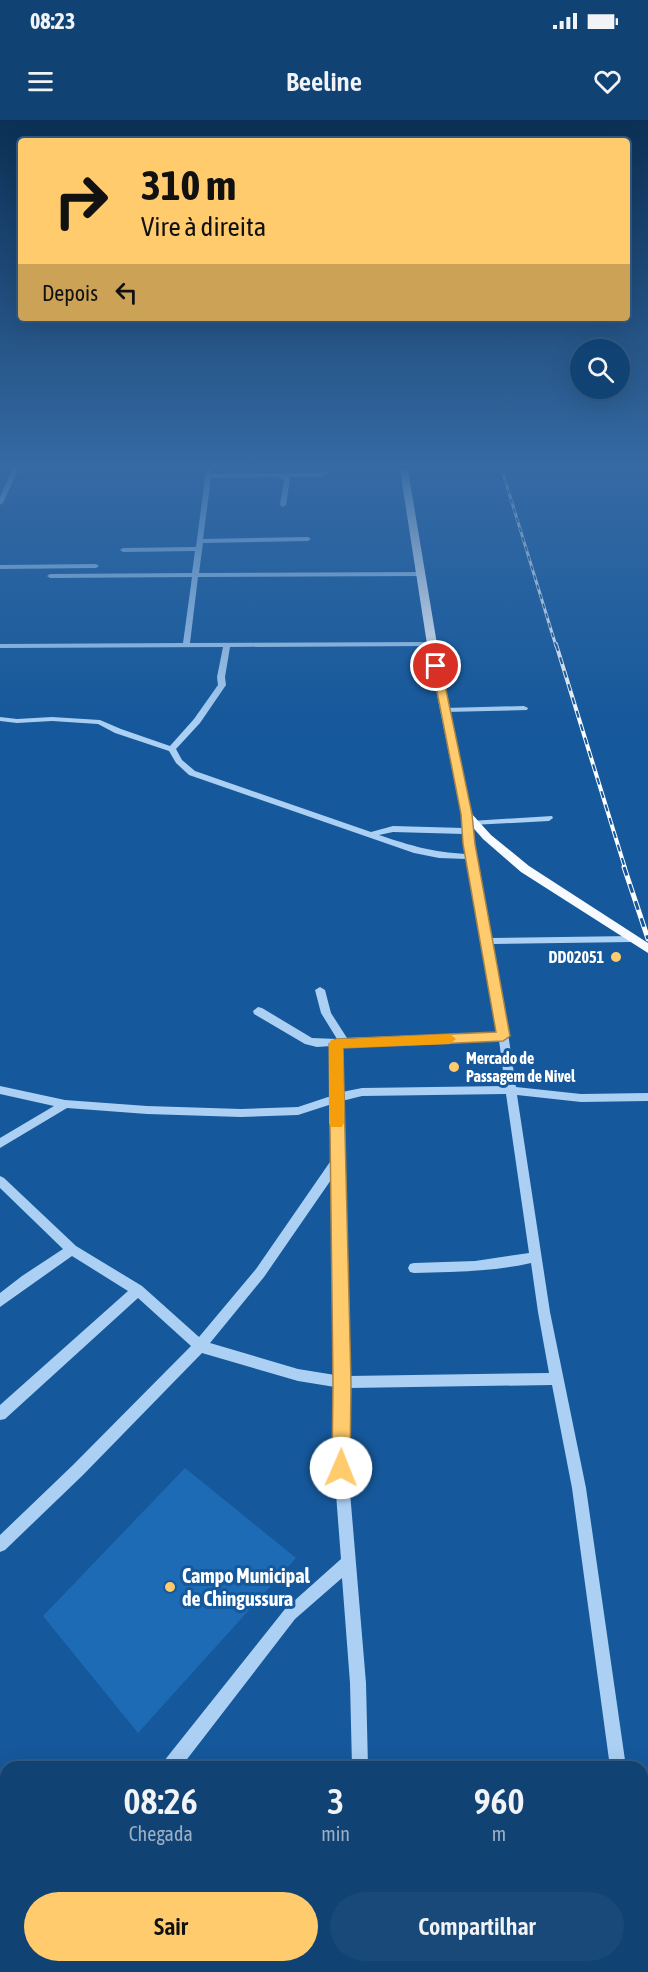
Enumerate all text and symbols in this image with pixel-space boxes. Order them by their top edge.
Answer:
text: 08:23 [30,8,75,34]
icon: menu [24,65,57,98]
icon: heart [591,65,624,98]
text: Beeline [286,66,362,97]
text: 310 m [141,161,236,209]
icon: right [42,162,120,240]
text: Vire à direita [141,211,266,242]
icon: left [110,276,143,309]
text: Depois [42,280,98,306]
map controls [570,339,630,399]
button: search [570,339,630,399]
pin [410,640,461,691]
icon: arrive [419,649,452,682]
place label: DD02051 [548,948,604,966]
marker: DD02051 [609,950,623,964]
place label: Mercado de Passagem de Nivel [466,1049,576,1085]
marker: Mercado de Passagem de Nivel [447,1060,461,1074]
position arrow [309,1436,373,1500]
place label: Campo Municipal de Chingussura [182,1564,310,1610]
marker: Campo Municipal de Chingussura [163,1580,177,1594]
text: 08:26 [124,1780,198,1822]
text: 3 [327,1780,344,1822]
text: 960 [474,1780,524,1822]
text: Chegada [129,1822,193,1845]
text: min [321,1822,350,1845]
text: m [492,1822,506,1845]
button: Sair [24,1892,318,1961]
button: Compartilhar [330,1892,624,1961]

